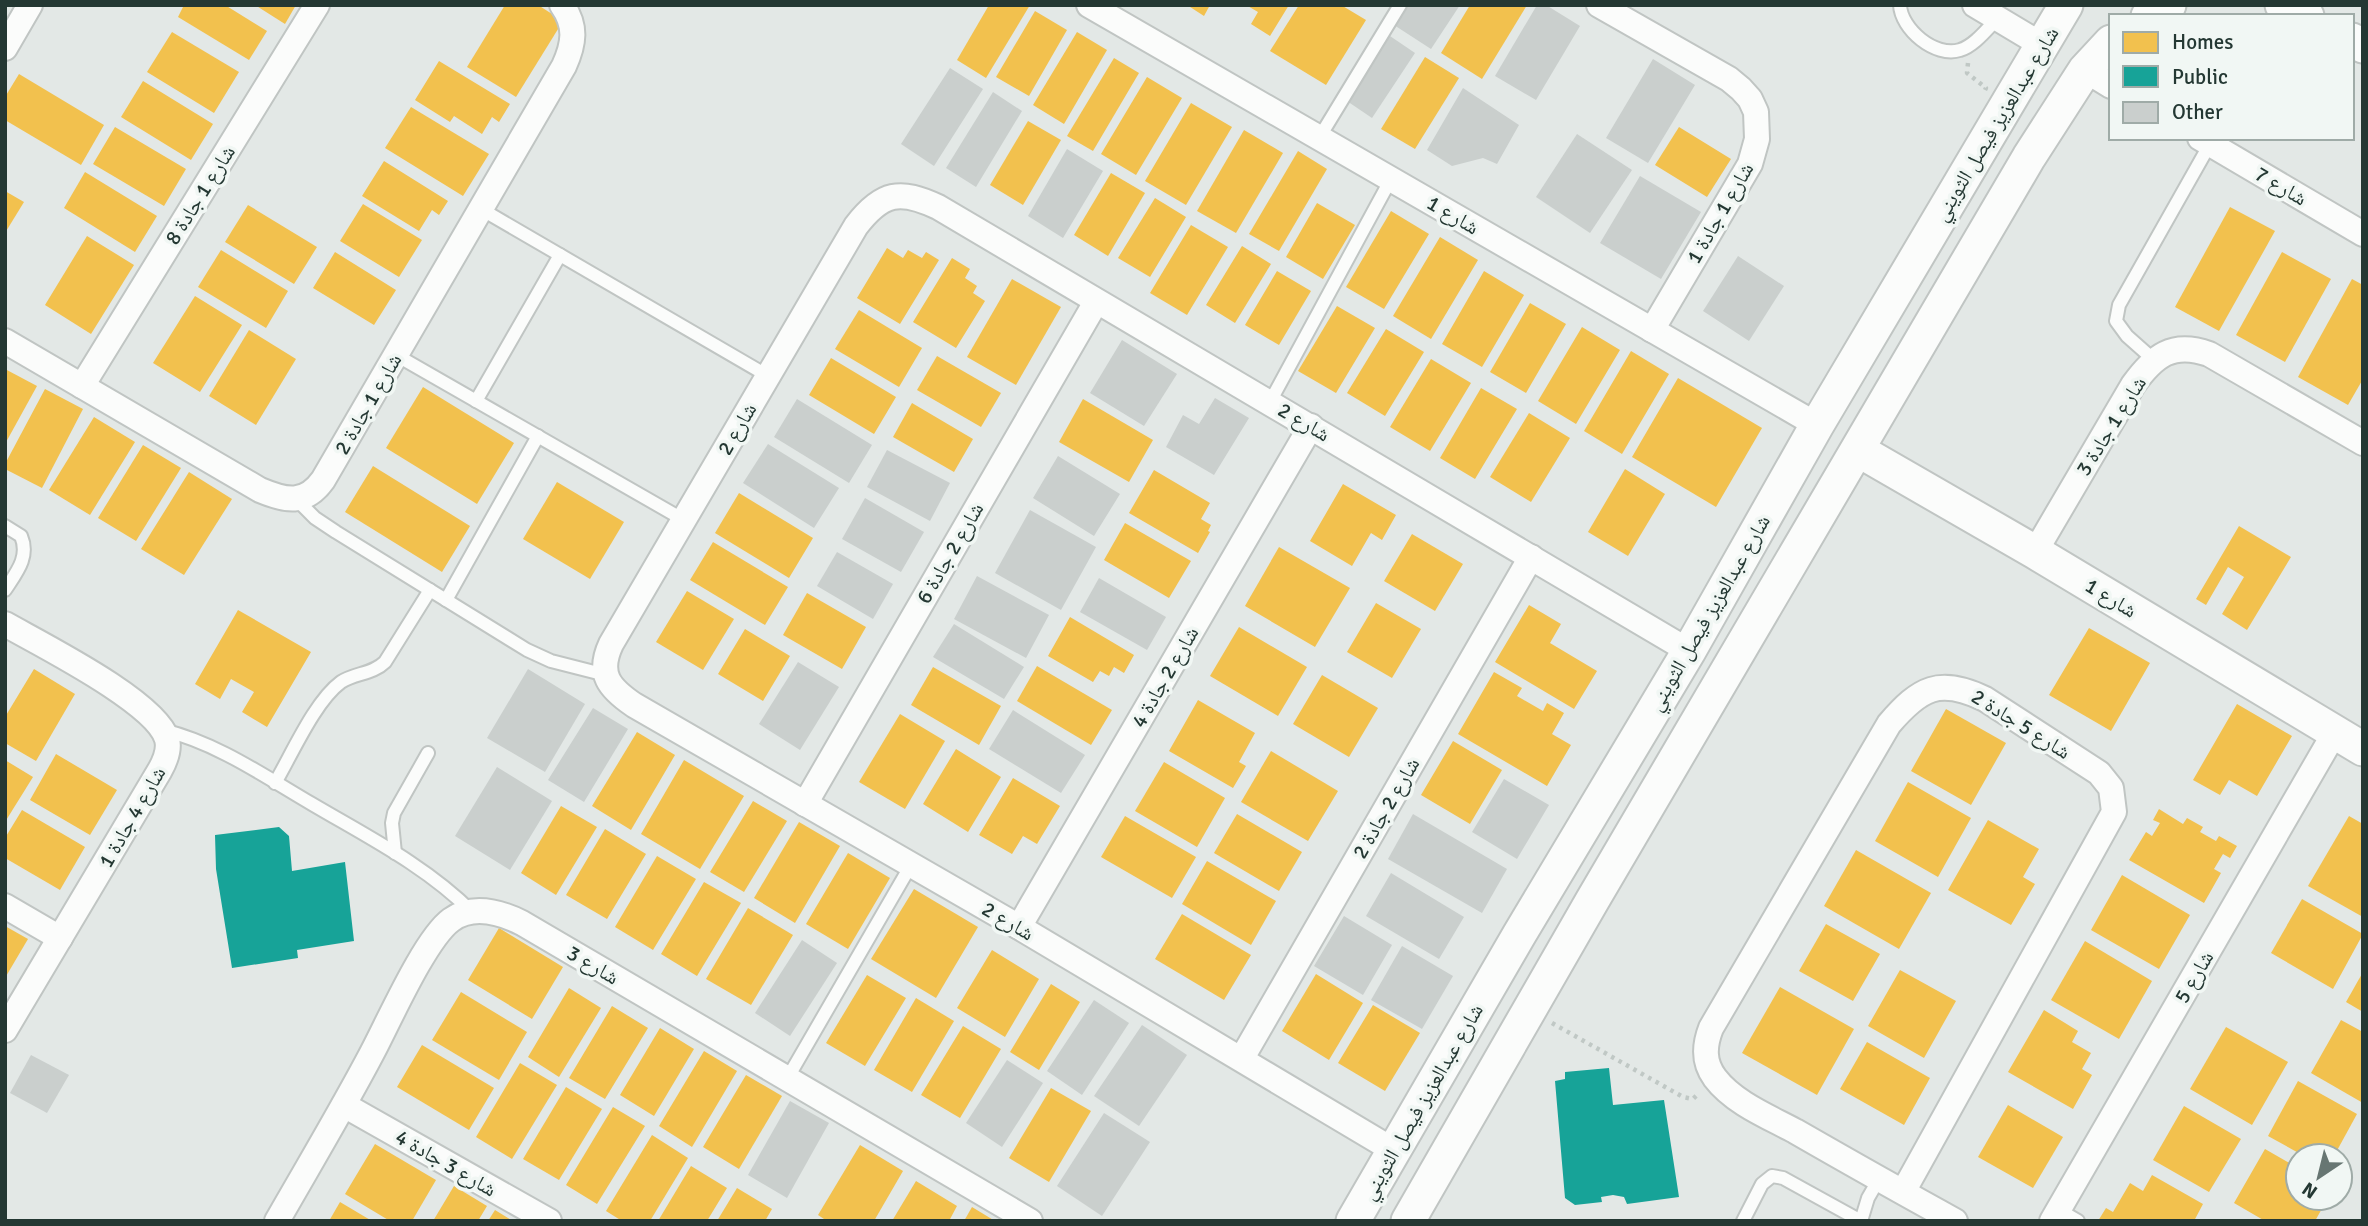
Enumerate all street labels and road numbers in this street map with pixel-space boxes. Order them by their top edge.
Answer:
street label: شارع عبدالعزيز فيصل الثويني [1928,22,2067,228]
street label: شارع 1 جادة 8 [159,140,241,250]
street label: شارع 1 جادة 1 [1681,158,1759,268]
street label: شارع 7 [2250,161,2312,211]
street label: شارع 1 [1422,190,1484,240]
street label: شارع 1 جادة 2 [329,349,407,459]
street label: شارع 1 جادة 3 [2070,371,2152,481]
street label: شارع 2 [1273,397,1335,447]
street label: شارع 2 [712,398,762,460]
street label: شارع 2 جادة 6 [911,498,989,608]
street label: شارع عبدالعزيز فيصل الثويني [1642,510,1779,718]
street label: شارع 1 [2080,572,2142,624]
street label: شارع 2 جادة 4 [1126,622,1204,732]
street label: شارع 5 جادة 2 [1966,683,2076,765]
street label: شارع 2 جادة 2 [1347,753,1425,863]
street label: شارع 4 جادة 1 [93,762,171,872]
street label: شارع 2 [977,896,1039,946]
street label: شارع 3 [562,940,624,990]
street label: شارع 5 [2169,946,2219,1008]
street label: شارع عبدالعزيز فيصل الثويني [1355,999,1492,1207]
street label: شارع 3 جادة 4 [391,1124,501,1202]

